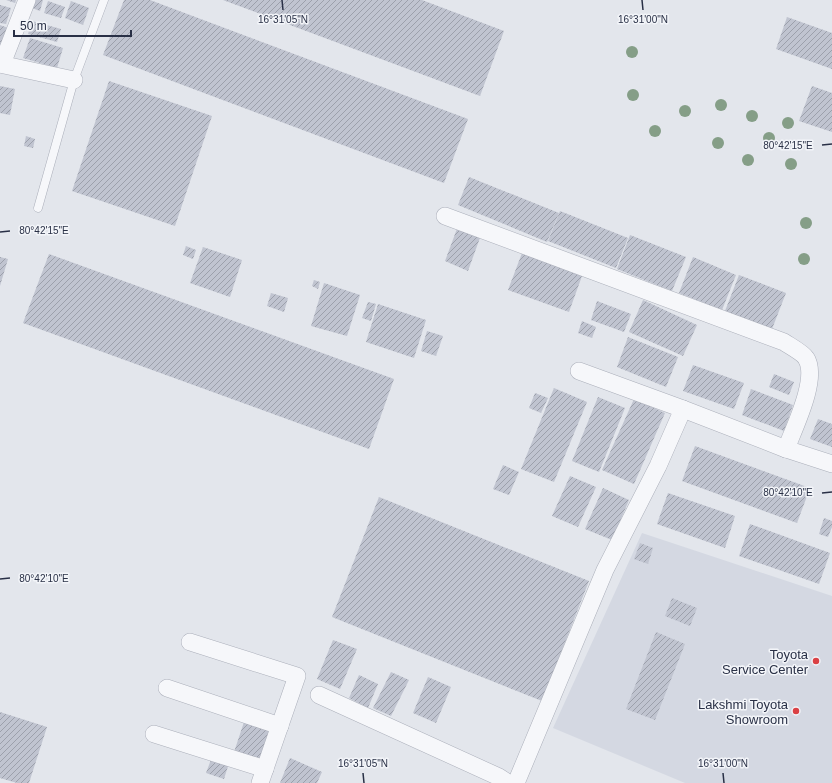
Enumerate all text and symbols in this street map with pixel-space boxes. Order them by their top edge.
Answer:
scale bar [14,12,131,38]
text: 16°31'05"N [258,14,308,25]
text: 16°31'00"N [618,14,668,25]
text: 50 m [20,19,47,33]
text: 80°42'15"E [763,140,813,151]
text: 80°42'15"E [19,225,69,236]
text: 80°42'10"E [763,487,813,498]
text: 80°42'10"E [19,573,69,584]
place label: Toyota Service Center [722,647,809,677]
marker: Toyota Service Center [811,656,821,666]
place label: Lakshmi Toyota Showroom [698,697,789,727]
marker: Lakshmi Toyota Showroom [791,706,801,716]
text: 16°31'05"N [338,758,388,769]
text: 16°31'00"N [698,758,748,769]

